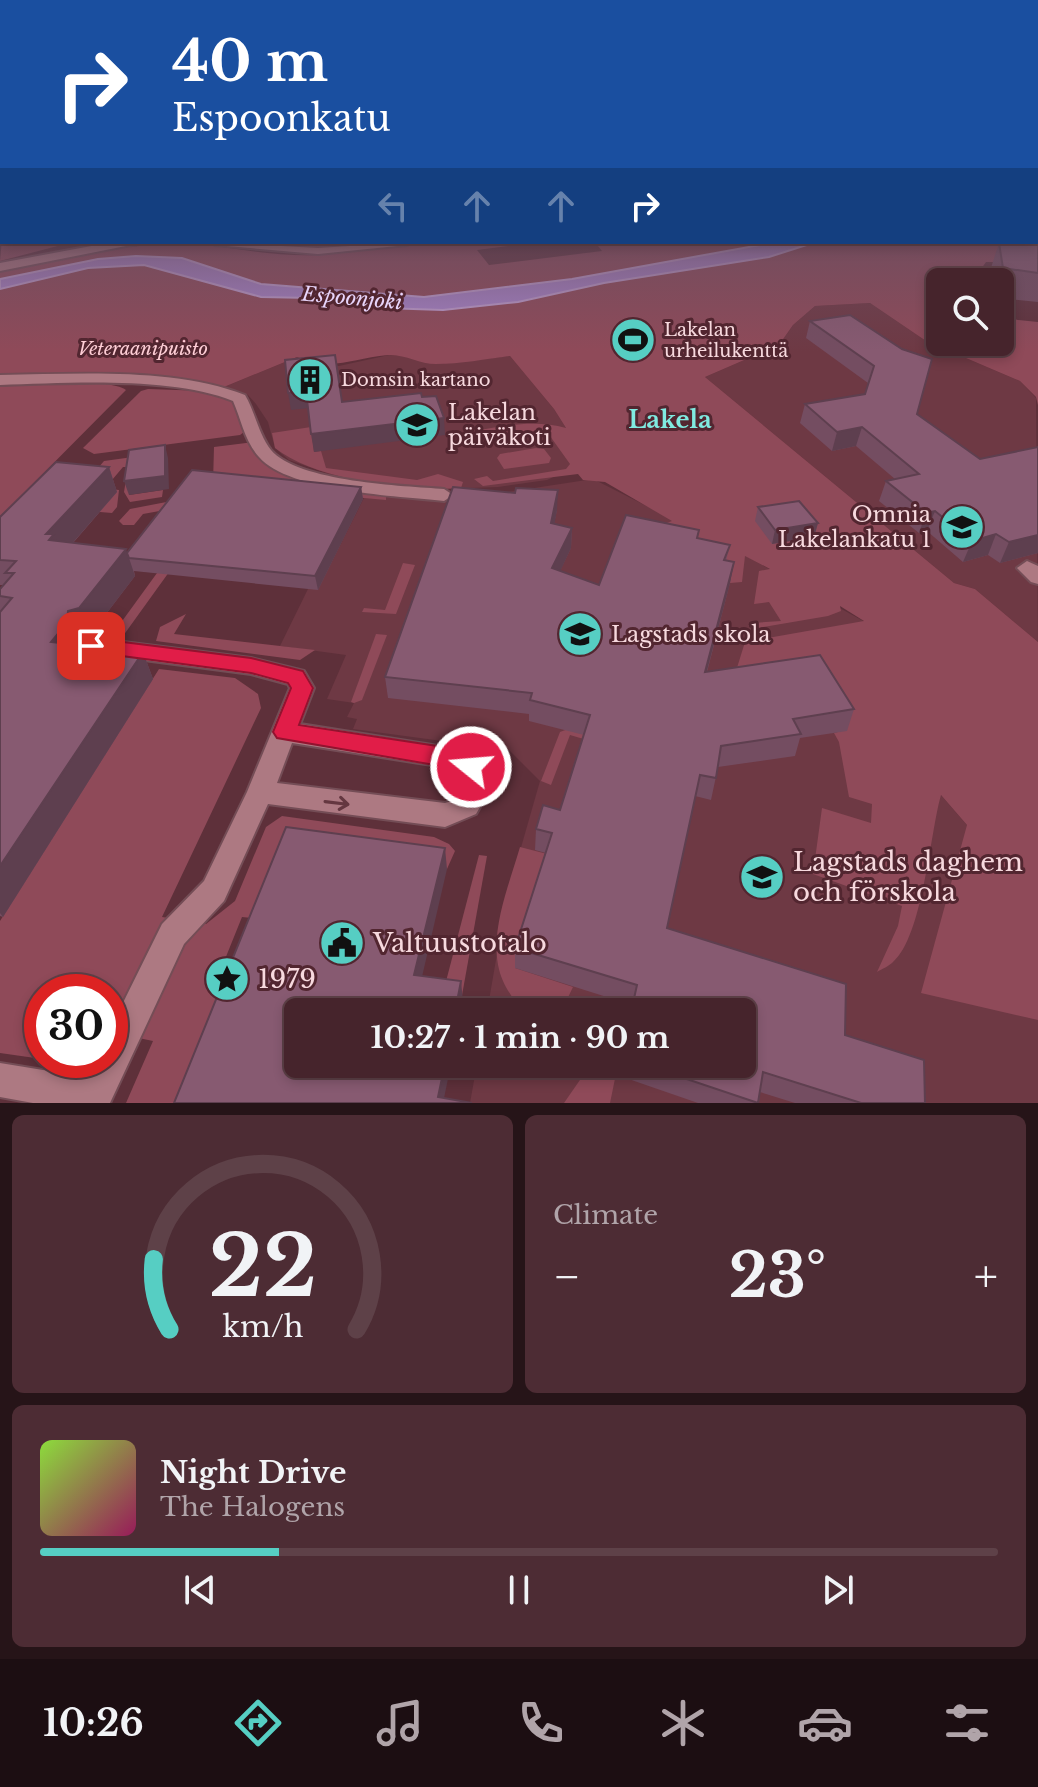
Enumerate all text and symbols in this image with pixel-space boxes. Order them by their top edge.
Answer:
text: 40 m [172,27,328,96]
icon: right [40,32,144,136]
text: Espoonkatu [172,96,391,141]
icon: left [371,184,415,228]
icon: ahead [455,184,499,228]
icon: ahead [539,184,583,228]
icon: right [623,184,667,228]
map controls [926,268,1014,356]
button: search [926,268,1014,356]
water label: Espoonjoki [300,282,403,314]
sports icon: Lakelan urheilukenttä [609,316,657,364]
place label: Lakelan urheilukenttä [664,319,788,362]
park label: Veteraanipuisto [78,338,208,360]
building icon: Domsin kartano [286,356,334,404]
place label: Domsin kartano [341,369,490,391]
place label: Lakelan päiväkoti [448,399,551,451]
school or university icon: Lakelan päiväkoti [393,401,441,449]
district label: Lakela [628,405,712,434]
place label: Omnia Lakelankatu 1 [778,501,932,553]
school or university icon: Omnia Lakelankatu 1 [938,503,986,551]
school or university icon: Lagstads skola [556,610,604,658]
pin [57,612,125,680]
place label: Lagstads skola [611,621,771,648]
icon: arrive [69,624,113,668]
position arrow [429,725,513,809]
one-way arrow [323,795,350,810]
place label: Lagstads daghem och förskola [793,846,1023,908]
school or university icon: Lagstads daghem och förskola [738,853,786,901]
public building icon: Valtuustotalo [318,919,366,967]
place label: Valtuustotalo [372,927,547,959]
place icon: 1979 [203,955,251,1003]
place label: 1979 [258,963,316,995]
speed limit sign: 30 [24,974,128,1078]
text: 10:27 · 1 min · 90 m [371,1019,669,1056]
text: Climate [553,1199,658,1231]
text: 22 [208,1215,317,1318]
text: 23° [729,1239,826,1313]
text: − [553,1249,581,1304]
text: + [974,1249,998,1304]
text: km/h [222,1309,303,1345]
text: Night Drive [160,1454,346,1491]
text: The Halogens [160,1491,345,1523]
icon: previous [178,1568,222,1612]
icon: pause [497,1568,541,1612]
icon: next [816,1568,860,1612]
icon: directions [230,1695,286,1751]
icon: music [372,1695,428,1751]
icon: phone [513,1695,569,1751]
icon: climate [655,1695,711,1751]
icon: car [797,1695,853,1751]
icon: filters [939,1695,995,1751]
text: 10:26 [43,1701,144,1746]

